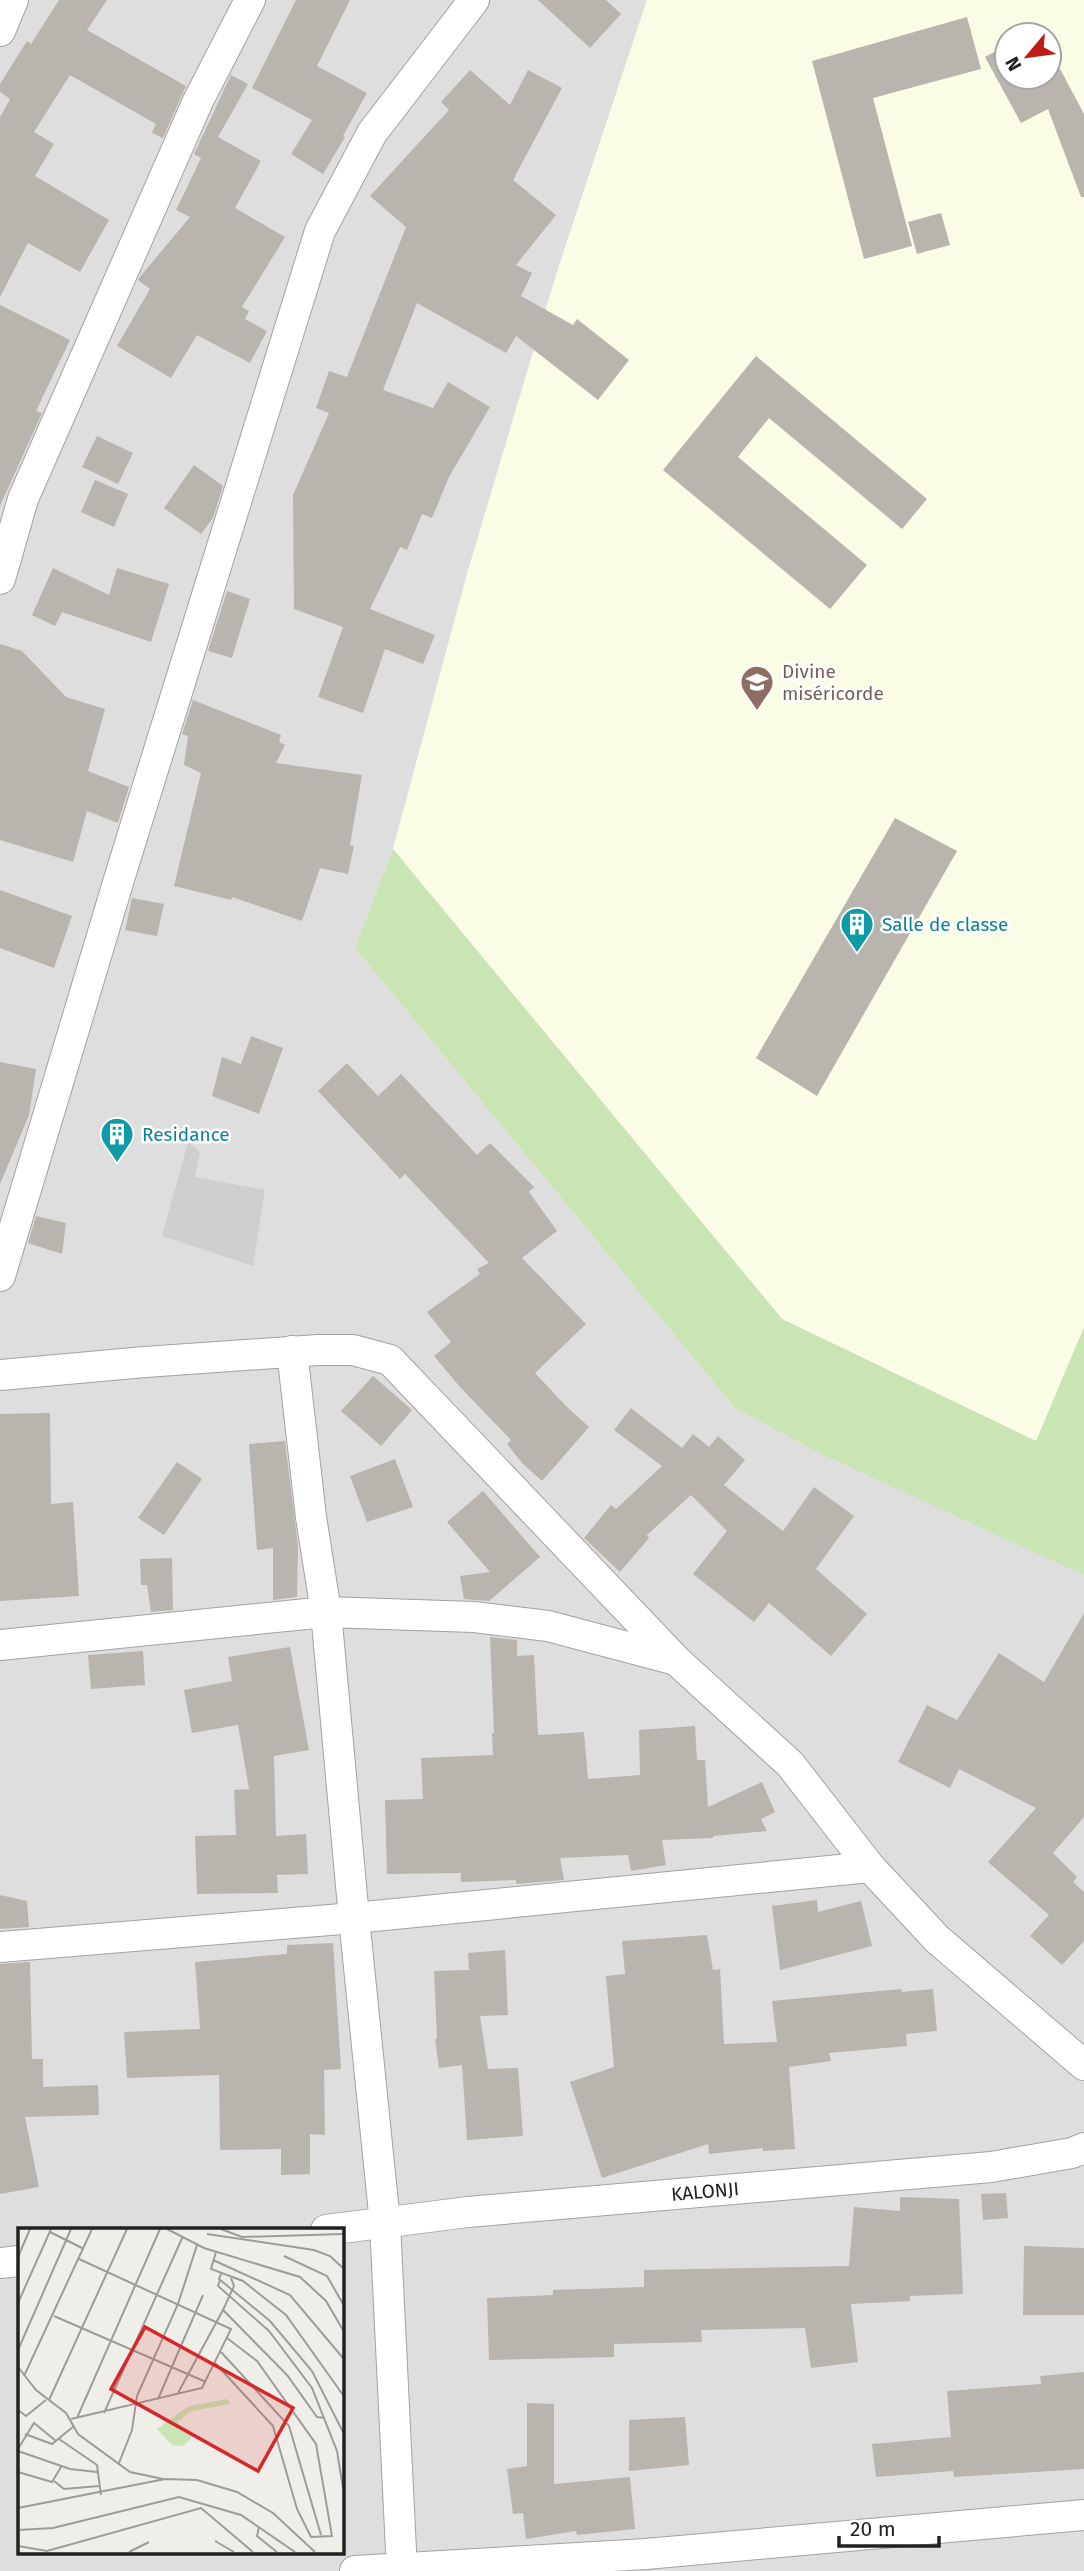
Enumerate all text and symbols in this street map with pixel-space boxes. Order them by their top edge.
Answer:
north arrow [993,21,1063,91]
text: N [1000,53,1027,75]
place label: Divine miséricorde [782,660,884,705]
school or university icon: Divine miséricorde [738,663,776,712]
building icon: Salle de classe [838,905,876,954]
place label: Salle de classe [882,913,1008,936]
building icon: Residance [98,1115,136,1164]
place label: Residance [142,1123,230,1146]
street label: KALONJI [670,2177,740,2206]
inset map [18,2228,343,2554]
scale bar [839,2504,939,2548]
text: 20 m [850,2516,896,2542]

